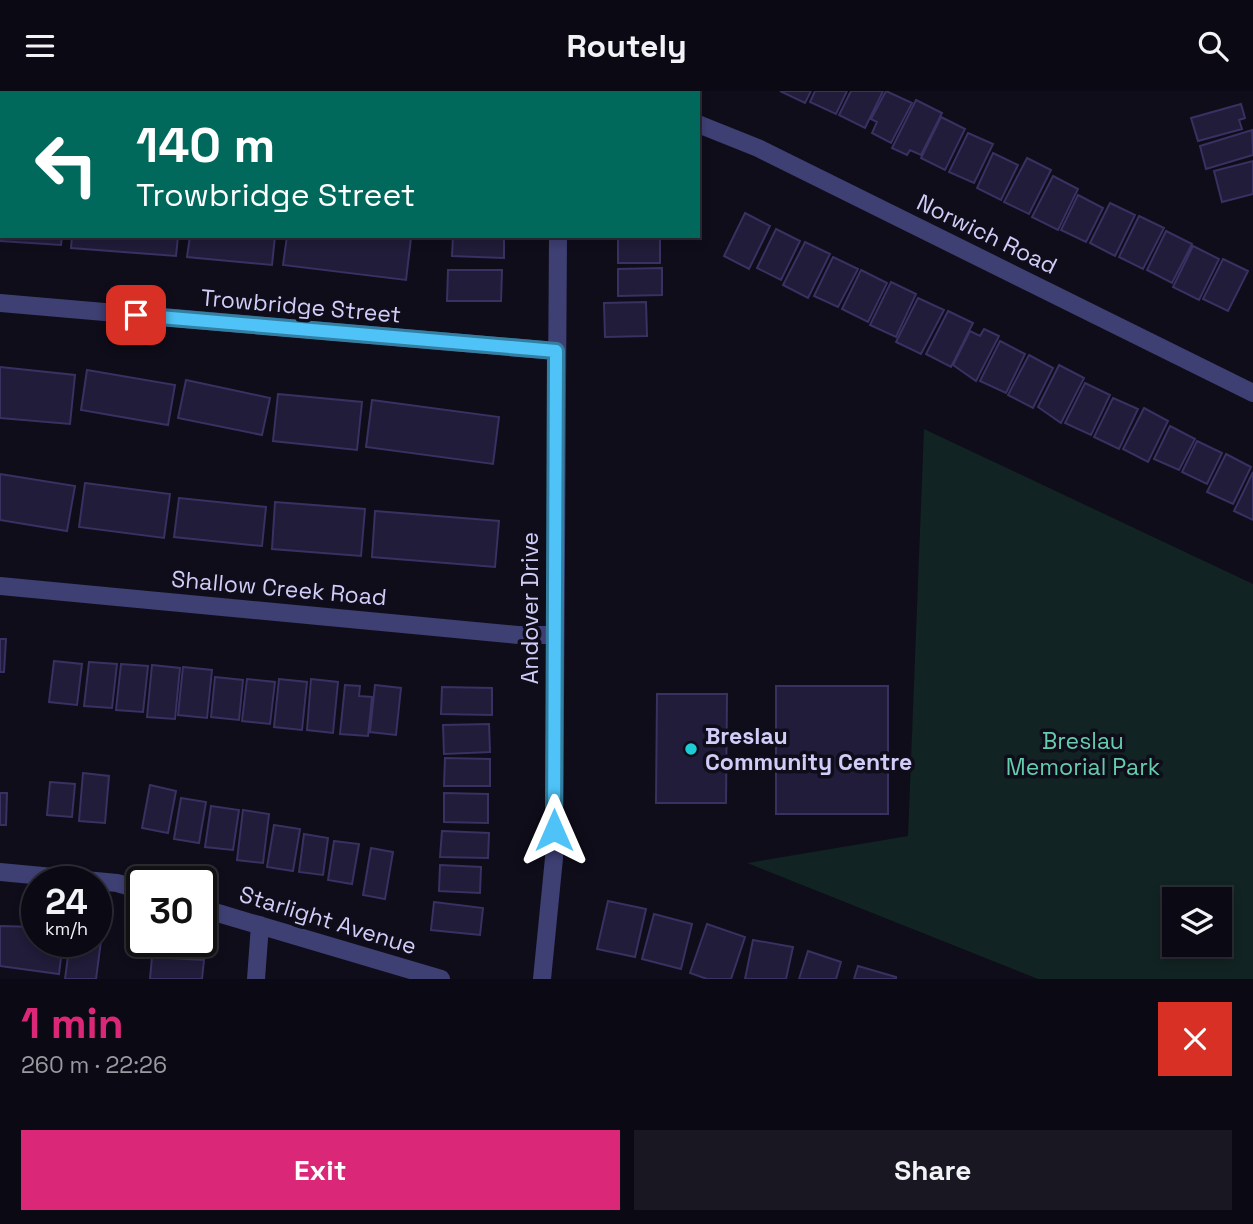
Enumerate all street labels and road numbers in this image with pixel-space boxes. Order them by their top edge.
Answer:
street label: Norwich Road [912,187,1062,281]
street label: Trowbridge Street [200,282,402,330]
street label: Andover Drive [515,532,545,684]
street label: Shallow Creek Road [170,564,388,612]
street label: Starlight Avenue [236,879,420,961]

